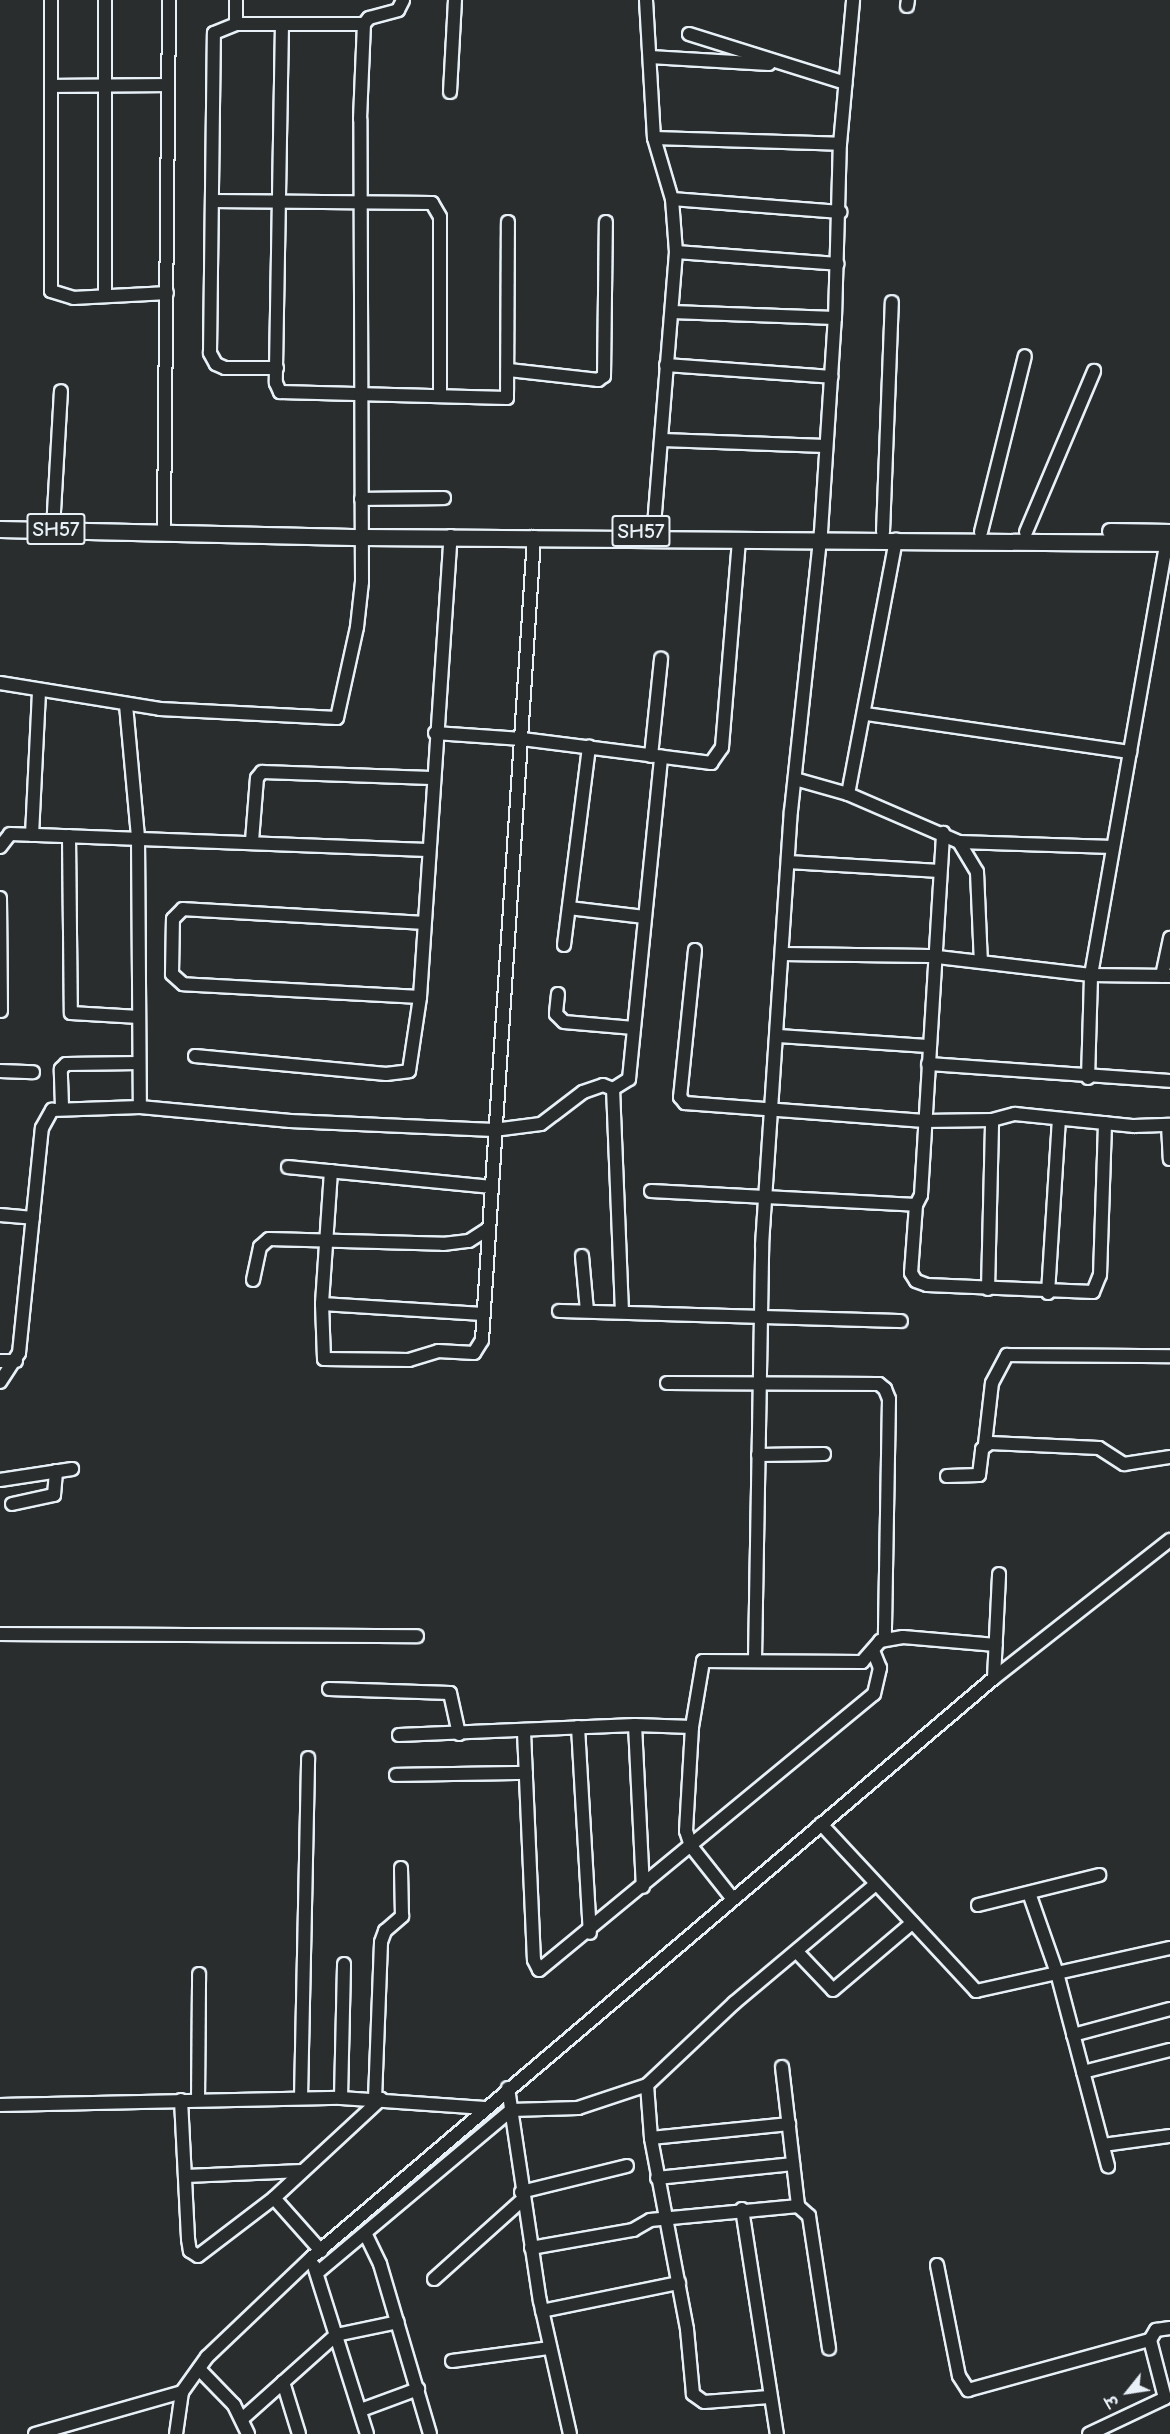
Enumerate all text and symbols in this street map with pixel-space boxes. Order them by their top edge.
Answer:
road number: SH57 [26,511,86,547]
road number: SH57 [611,513,671,549]
north arrow [1098,2362,1158,2422]
text: उ [1102,2392,1123,2410]

